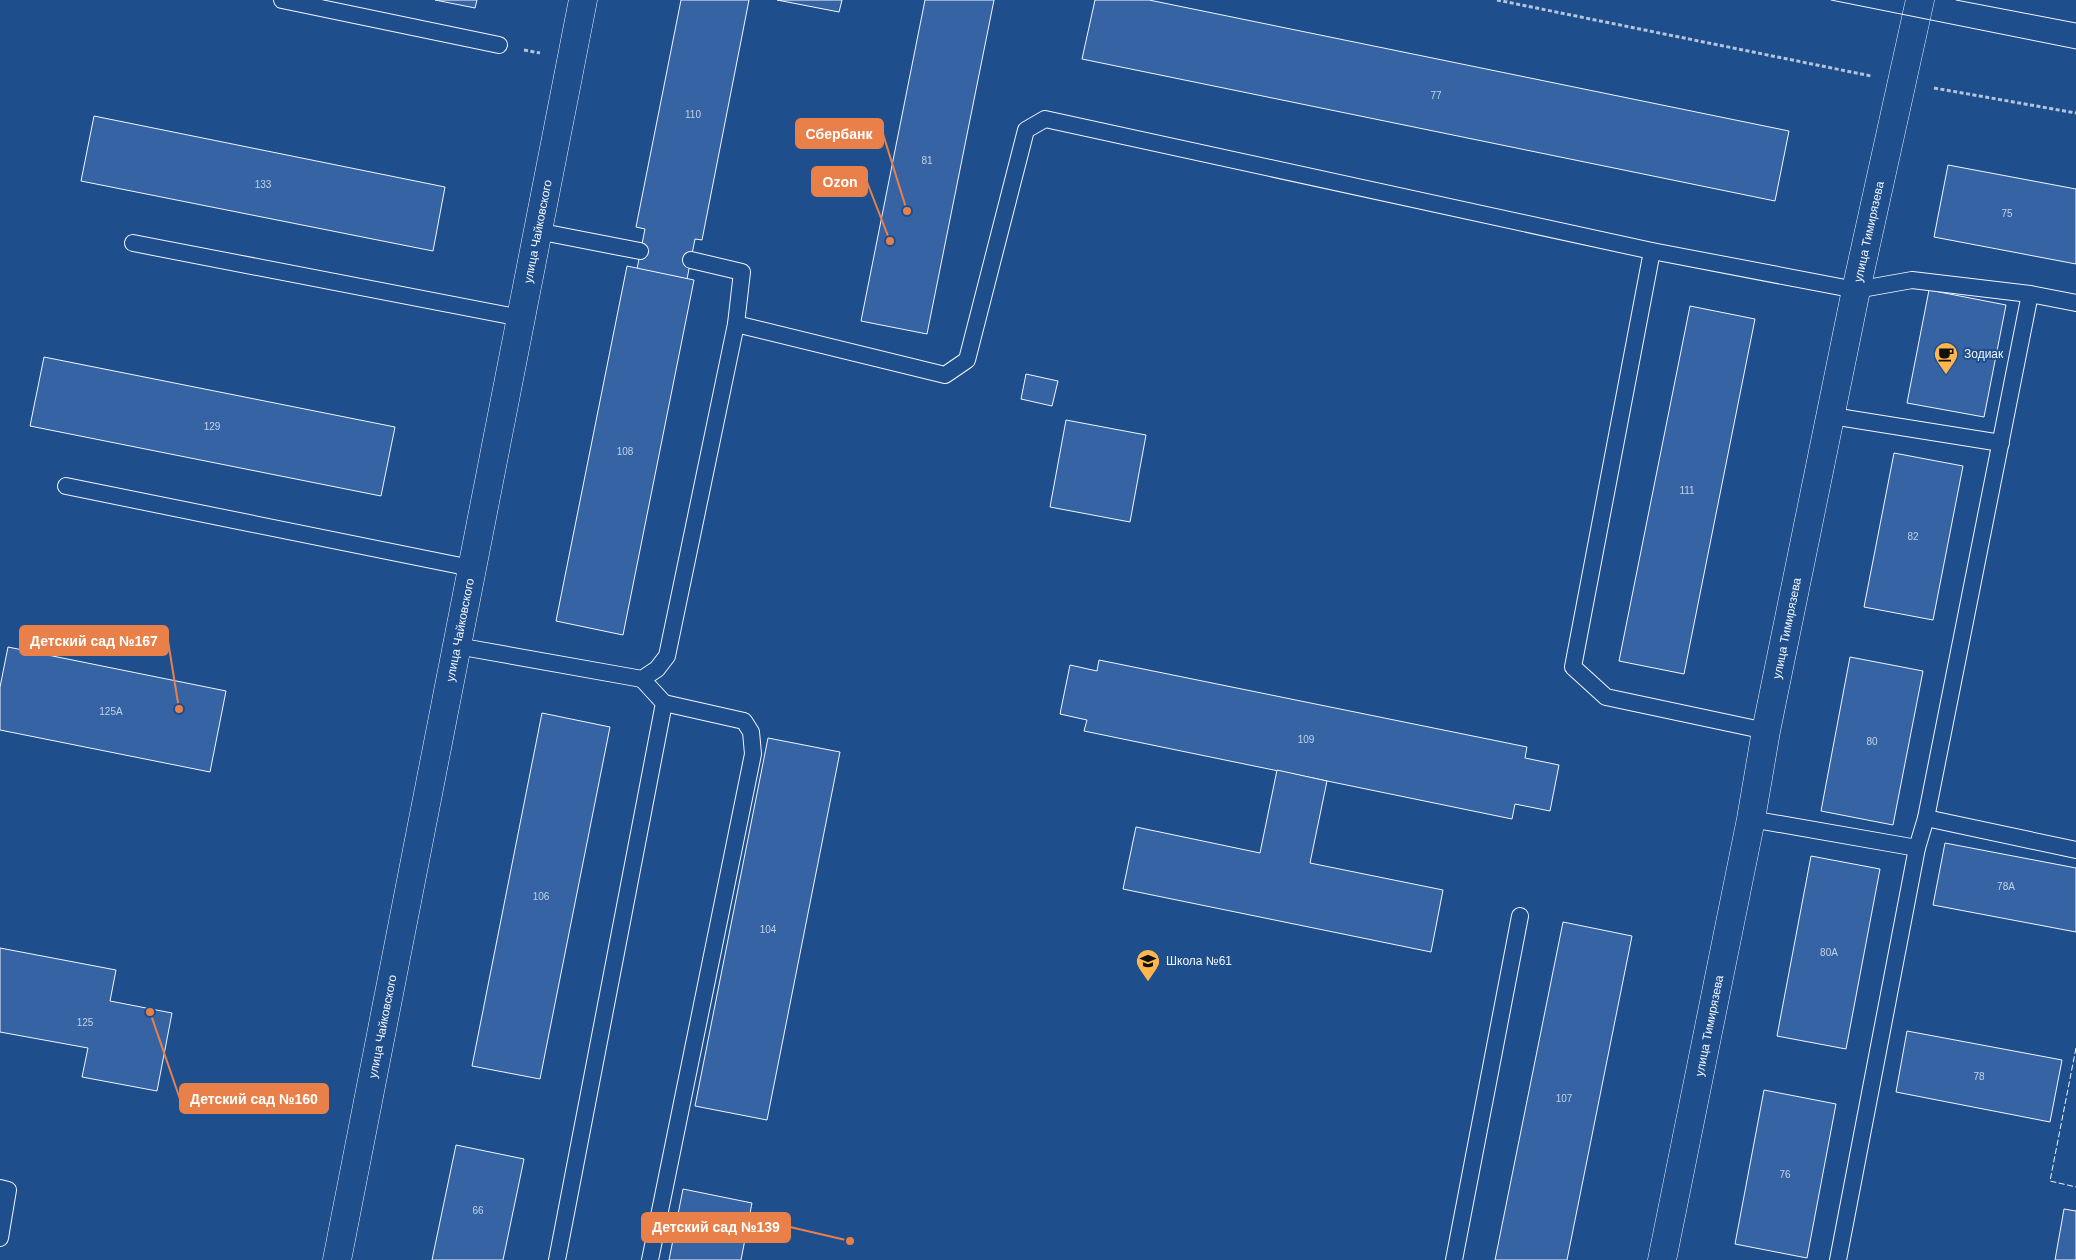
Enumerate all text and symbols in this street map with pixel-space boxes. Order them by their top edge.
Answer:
house number: 77 [1430,90,1442,101]
house number: 110 [685,109,701,120]
callout: Сбербанк [796,119,883,148]
text: Сбербанк [806,126,873,142]
house number: 81 [921,155,933,166]
callout: Ozon [812,167,867,196]
text: Ozon [823,174,858,190]
street label: улица Чайковского [521,178,555,284]
house number: 133 [255,179,272,190]
street label: улица Тимирязева [1851,180,1887,283]
house number: 75 [2001,208,2013,219]
cafe icon: Зодиак [1933,341,1959,375]
place label: Зодиак [1964,347,2004,361]
house number: 129 [204,421,221,432]
house number: 108 [617,446,634,457]
house number: 111 [1679,485,1695,496]
house number: 82 [1907,531,1919,542]
street label: улица Тимирязева [1770,576,1804,680]
street label: улица Чайковского [443,577,477,683]
callout: Детский сад №167 [20,626,168,655]
text: Детский сад №167 [30,633,158,649]
house number: 125А [99,706,123,717]
house number: 109 [1298,734,1315,745]
house number: 80 [1866,736,1878,747]
house number: 78А [1997,881,2015,892]
house number: 106 [533,891,550,902]
house number: 104 [760,924,777,935]
house number: 80А [1820,947,1838,958]
school or university icon: Школа №61 [1135,948,1161,982]
place label: Школа №61 [1166,954,1232,968]
street label: улица Чайковского [366,973,400,1079]
street label: улица Тимирязева [1692,974,1726,1078]
house number: 125 [77,1017,94,1028]
house number: 78 [1973,1071,1985,1082]
callout: Детский сад №160 [180,1084,328,1113]
text: Детский сад №160 [190,1091,318,1107]
house number: 107 [1556,1093,1573,1104]
house number: 76 [1779,1169,1791,1180]
house number: 66 [472,1205,484,1216]
callout: Детский сад №139 [642,1213,790,1242]
text: Детский сад №139 [652,1219,780,1235]

